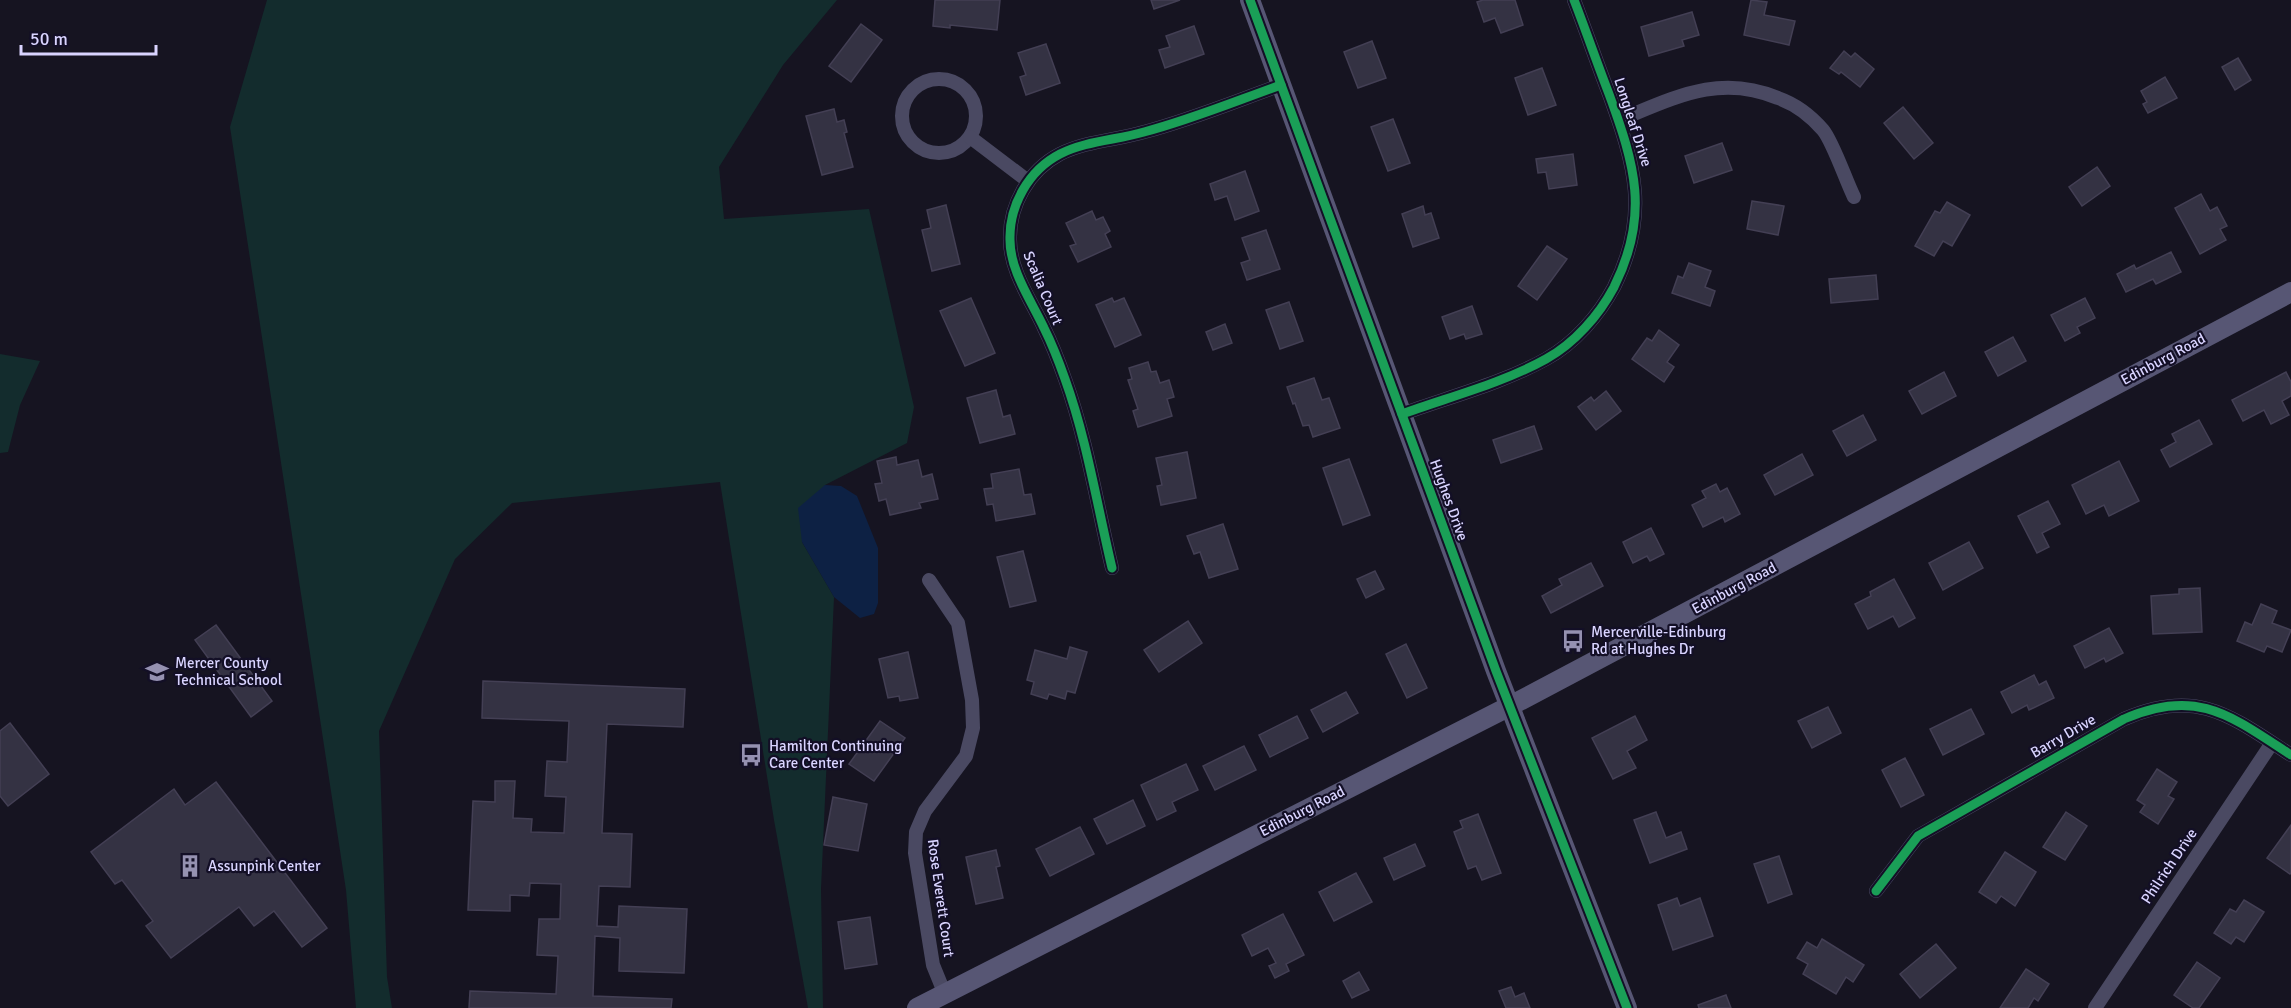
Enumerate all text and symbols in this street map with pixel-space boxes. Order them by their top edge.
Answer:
scale bar [21,18,156,56]
text: 50 m [30,28,68,50]
street label: Longleaf Drive [1610,75,1656,169]
street label: Scalia Court [1019,248,1067,328]
street label: Edinburg Road [2118,329,2208,389]
street label: Hughes Drive [1426,457,1472,543]
street label: Edinburg Road [1689,558,1779,618]
place label: Mercerville-Edinburg Rd at Hughes Dr [1591,623,1726,658]
bus stop icon: Mercerville-Edinburg Rd at Hughes Dr [1560,628,1586,654]
place label: Mercer County Technical School [175,654,282,689]
school or university icon: Mercer County Technical School [144,659,170,685]
street label: Barry Drive [2027,710,2099,762]
place label: Hamilton Continuing Care Center [769,737,902,772]
bus stop icon: Hamilton Continuing Care Center [738,742,764,768]
street label: Edinburg Road [1256,782,1348,840]
street label: Philrich Drive [2137,825,2201,907]
street label: Rose Everett Court [924,838,958,958]
building icon: Assunpink Center [177,853,203,879]
place label: Assunpink Center [208,857,321,875]

